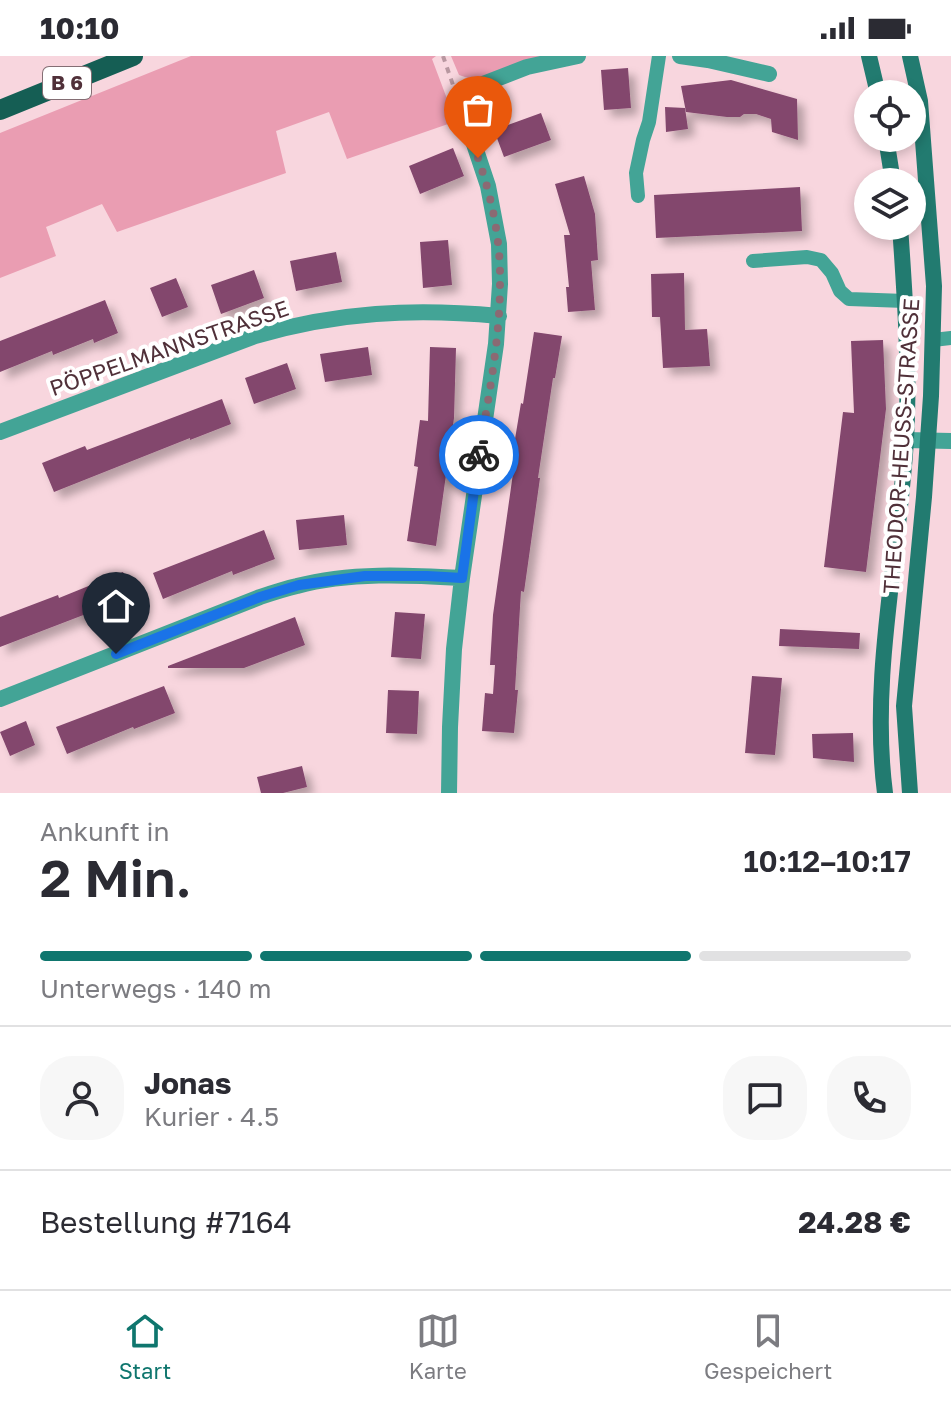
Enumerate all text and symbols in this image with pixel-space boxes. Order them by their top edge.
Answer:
text: 10:10 [40,10,120,46]
road number: B 6 [43,67,91,99]
pin [444,76,512,158]
map controls [854,80,926,240]
button: locate [854,80,926,152]
icon: bag [456,88,500,132]
button: layers [854,168,926,240]
street label: PÖPPELMANNSTRASSE [46,294,292,401]
street label: THEODOR-HEUSS-STRASSE [877,297,924,595]
courier [439,415,519,495]
icon: bike [457,433,501,477]
pin [82,572,150,654]
icon: home [94,584,138,628]
text: Ankunft in [40,816,169,847]
text: 10:12–10:17 [744,843,911,879]
text: 2 Min. [40,846,192,908]
text: Unterwegs · 140 m [40,973,271,1004]
button: person [40,1056,124,1140]
button: chat [723,1056,807,1140]
button: phone [827,1056,911,1140]
text: Jonas [144,1065,231,1101]
text: Kurier · 4.5 [144,1101,279,1132]
text: Bestellung #7164 [40,1204,292,1240]
text: 24.28 € [798,1204,911,1240]
tab: Start [119,1309,171,1384]
tab: Karte [409,1309,467,1384]
tab: Gespeichert [704,1309,832,1384]

